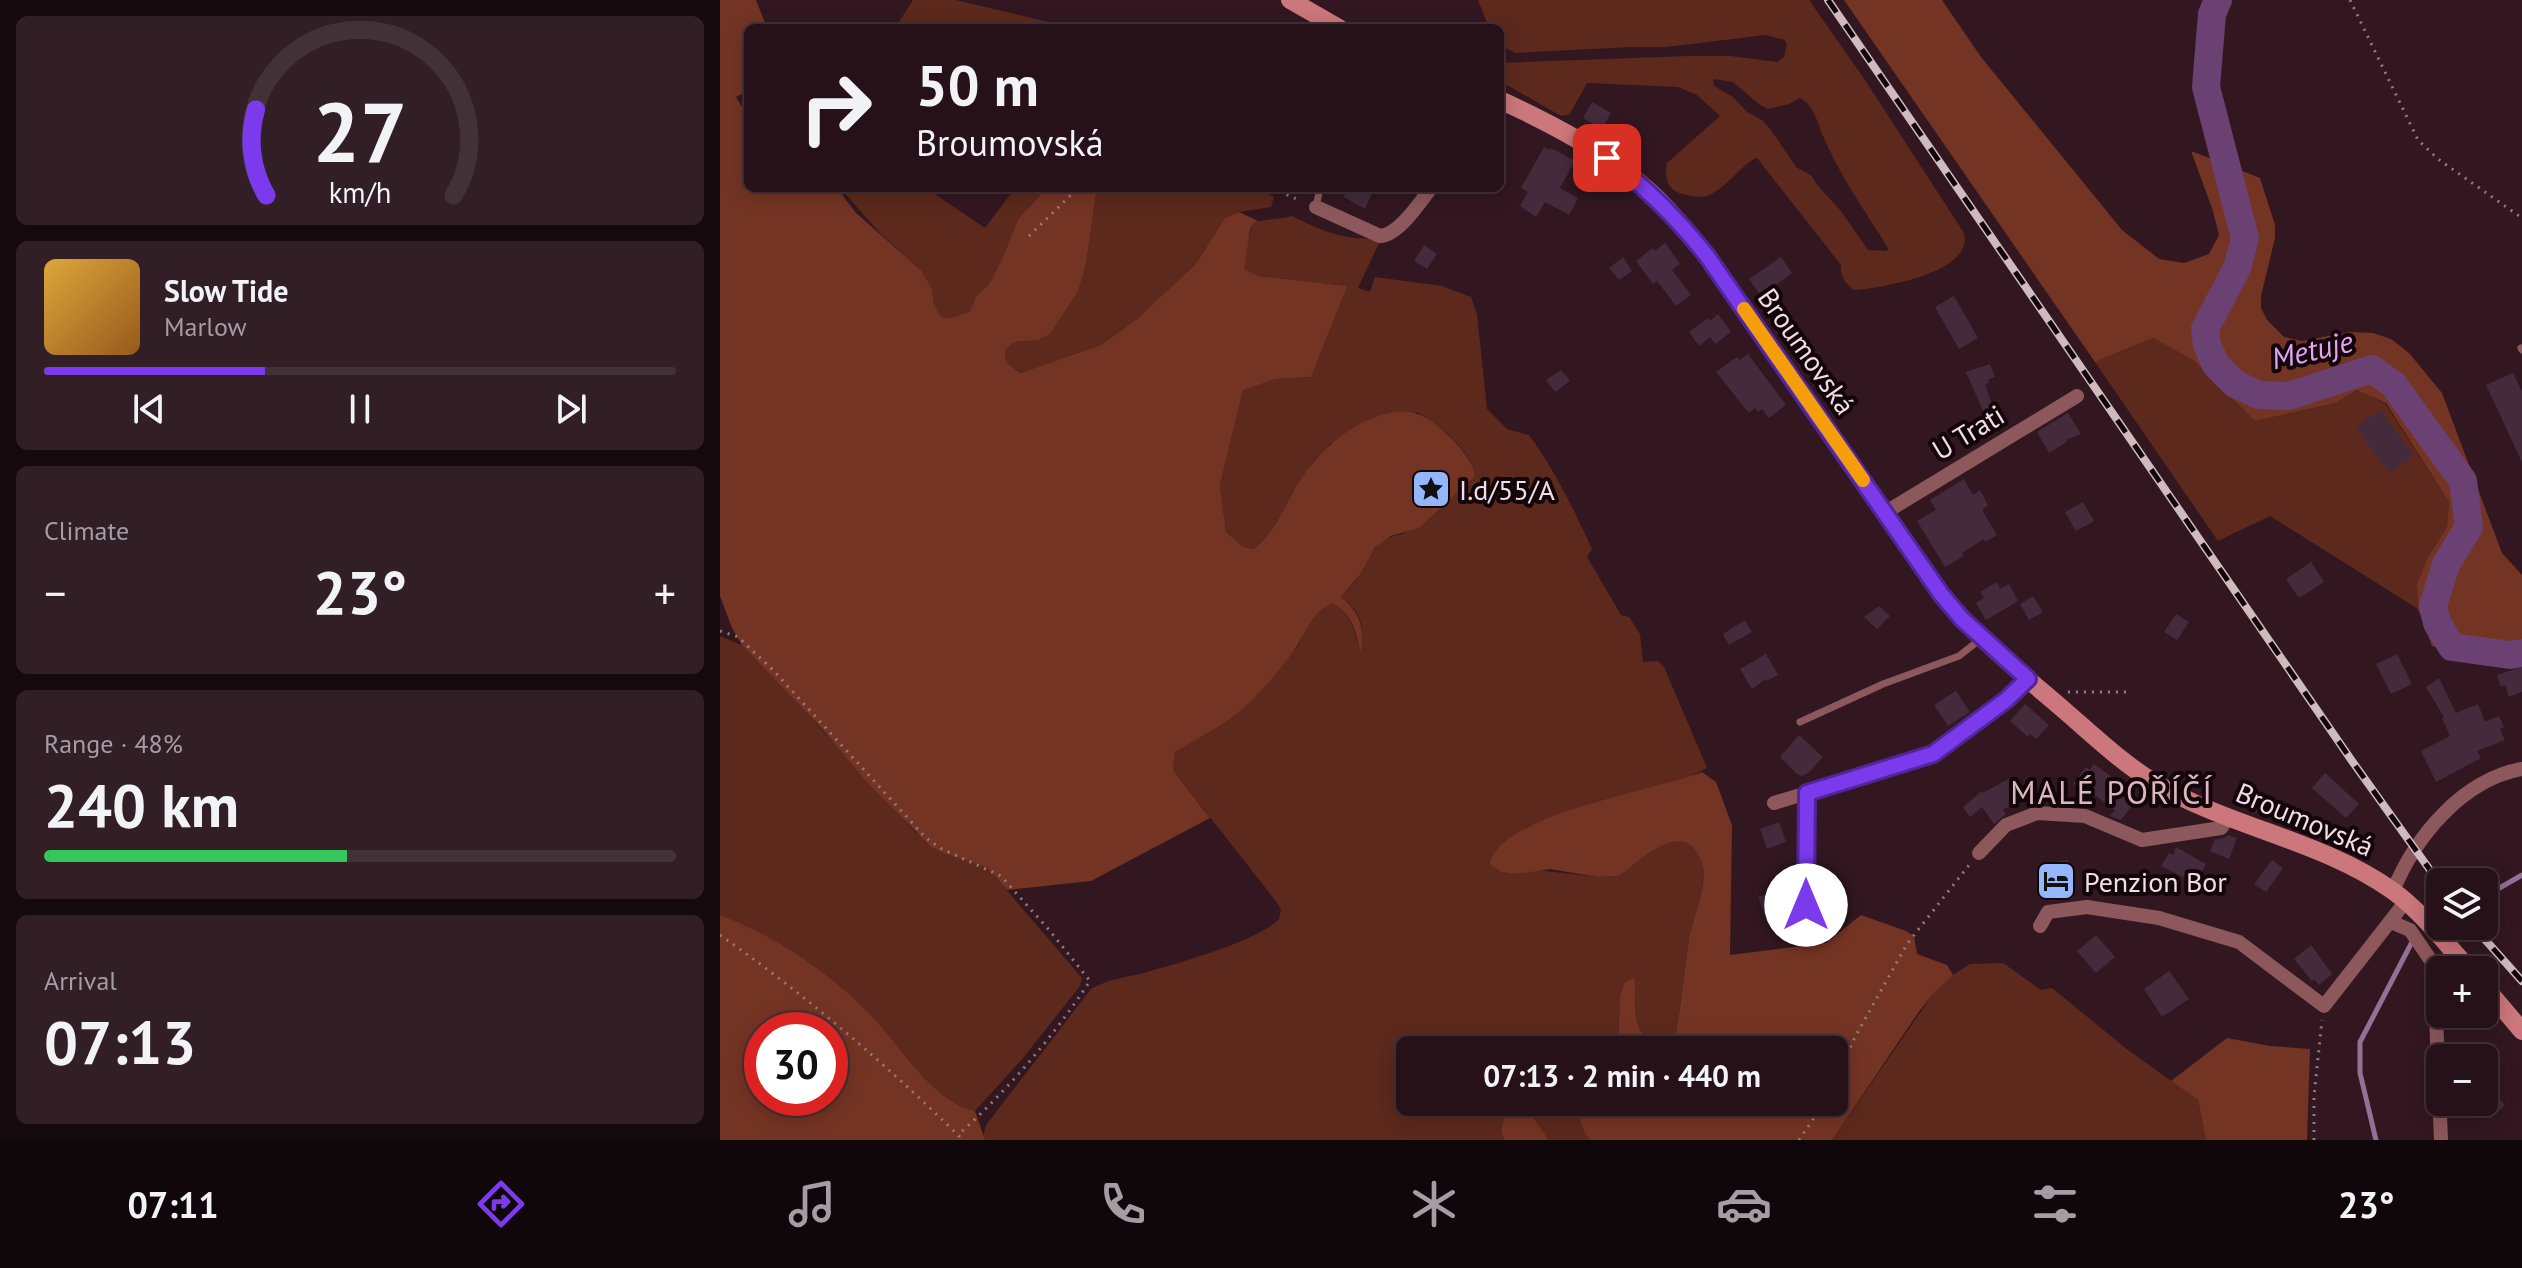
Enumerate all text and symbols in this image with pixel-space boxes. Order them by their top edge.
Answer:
text: 50 m [916,49,1039,121]
icon: right [784,56,888,160]
text: 27 [313,77,407,185]
text: Broumovská [916,119,1104,166]
pin [1573,124,1641,192]
icon: arrive [1585,136,1629,180]
text: km/h [329,175,391,212]
text: Slow Tide [164,271,289,310]
street label: Broumovská [1750,281,1864,421]
text: Marlow [164,310,247,343]
water label: Metuje [2267,321,2357,377]
icon: previous [127,387,171,431]
icon: pause [338,387,382,431]
icon: next [549,387,593,431]
street label: U Trati [1925,396,2011,468]
place icon: I.d/55/A [1410,468,1452,510]
place label: I.d/55/A [1459,471,1556,508]
text: Climate [44,514,129,547]
text: 23° [313,553,407,631]
text: − [44,564,66,621]
text: + [654,564,676,621]
text: Range · 48% [44,727,183,760]
text: 240 km [44,766,239,844]
district label: MALÉ POŘÍČÍ [2010,771,2214,813]
street label: Broumovská [2231,773,2379,865]
hotel icon: Penzion Bor [2035,860,2077,902]
position arrow [1764,863,1848,947]
place label: Penzion Bor [2084,863,2227,900]
map controls [2426,868,2498,1116]
button: layers [2426,868,2498,940]
button: + [2426,956,2498,1028]
text: Arrival [44,964,117,997]
text: 07:13 [44,1003,196,1081]
speed limit sign: 30 [744,1012,848,1116]
button: − [2426,1044,2498,1116]
text: 07:13 · 2 min · 440 m [1483,1056,1761,1095]
icon: directions [473,1176,529,1232]
icon: music [784,1176,840,1232]
icon: phone [1095,1176,1151,1232]
icon: climate [1406,1176,1462,1232]
icon: car [1716,1176,1772,1232]
icon: filters [2027,1176,2083,1232]
text: 07:11 [127,1181,219,1228]
text: 23° [2338,1181,2395,1228]

